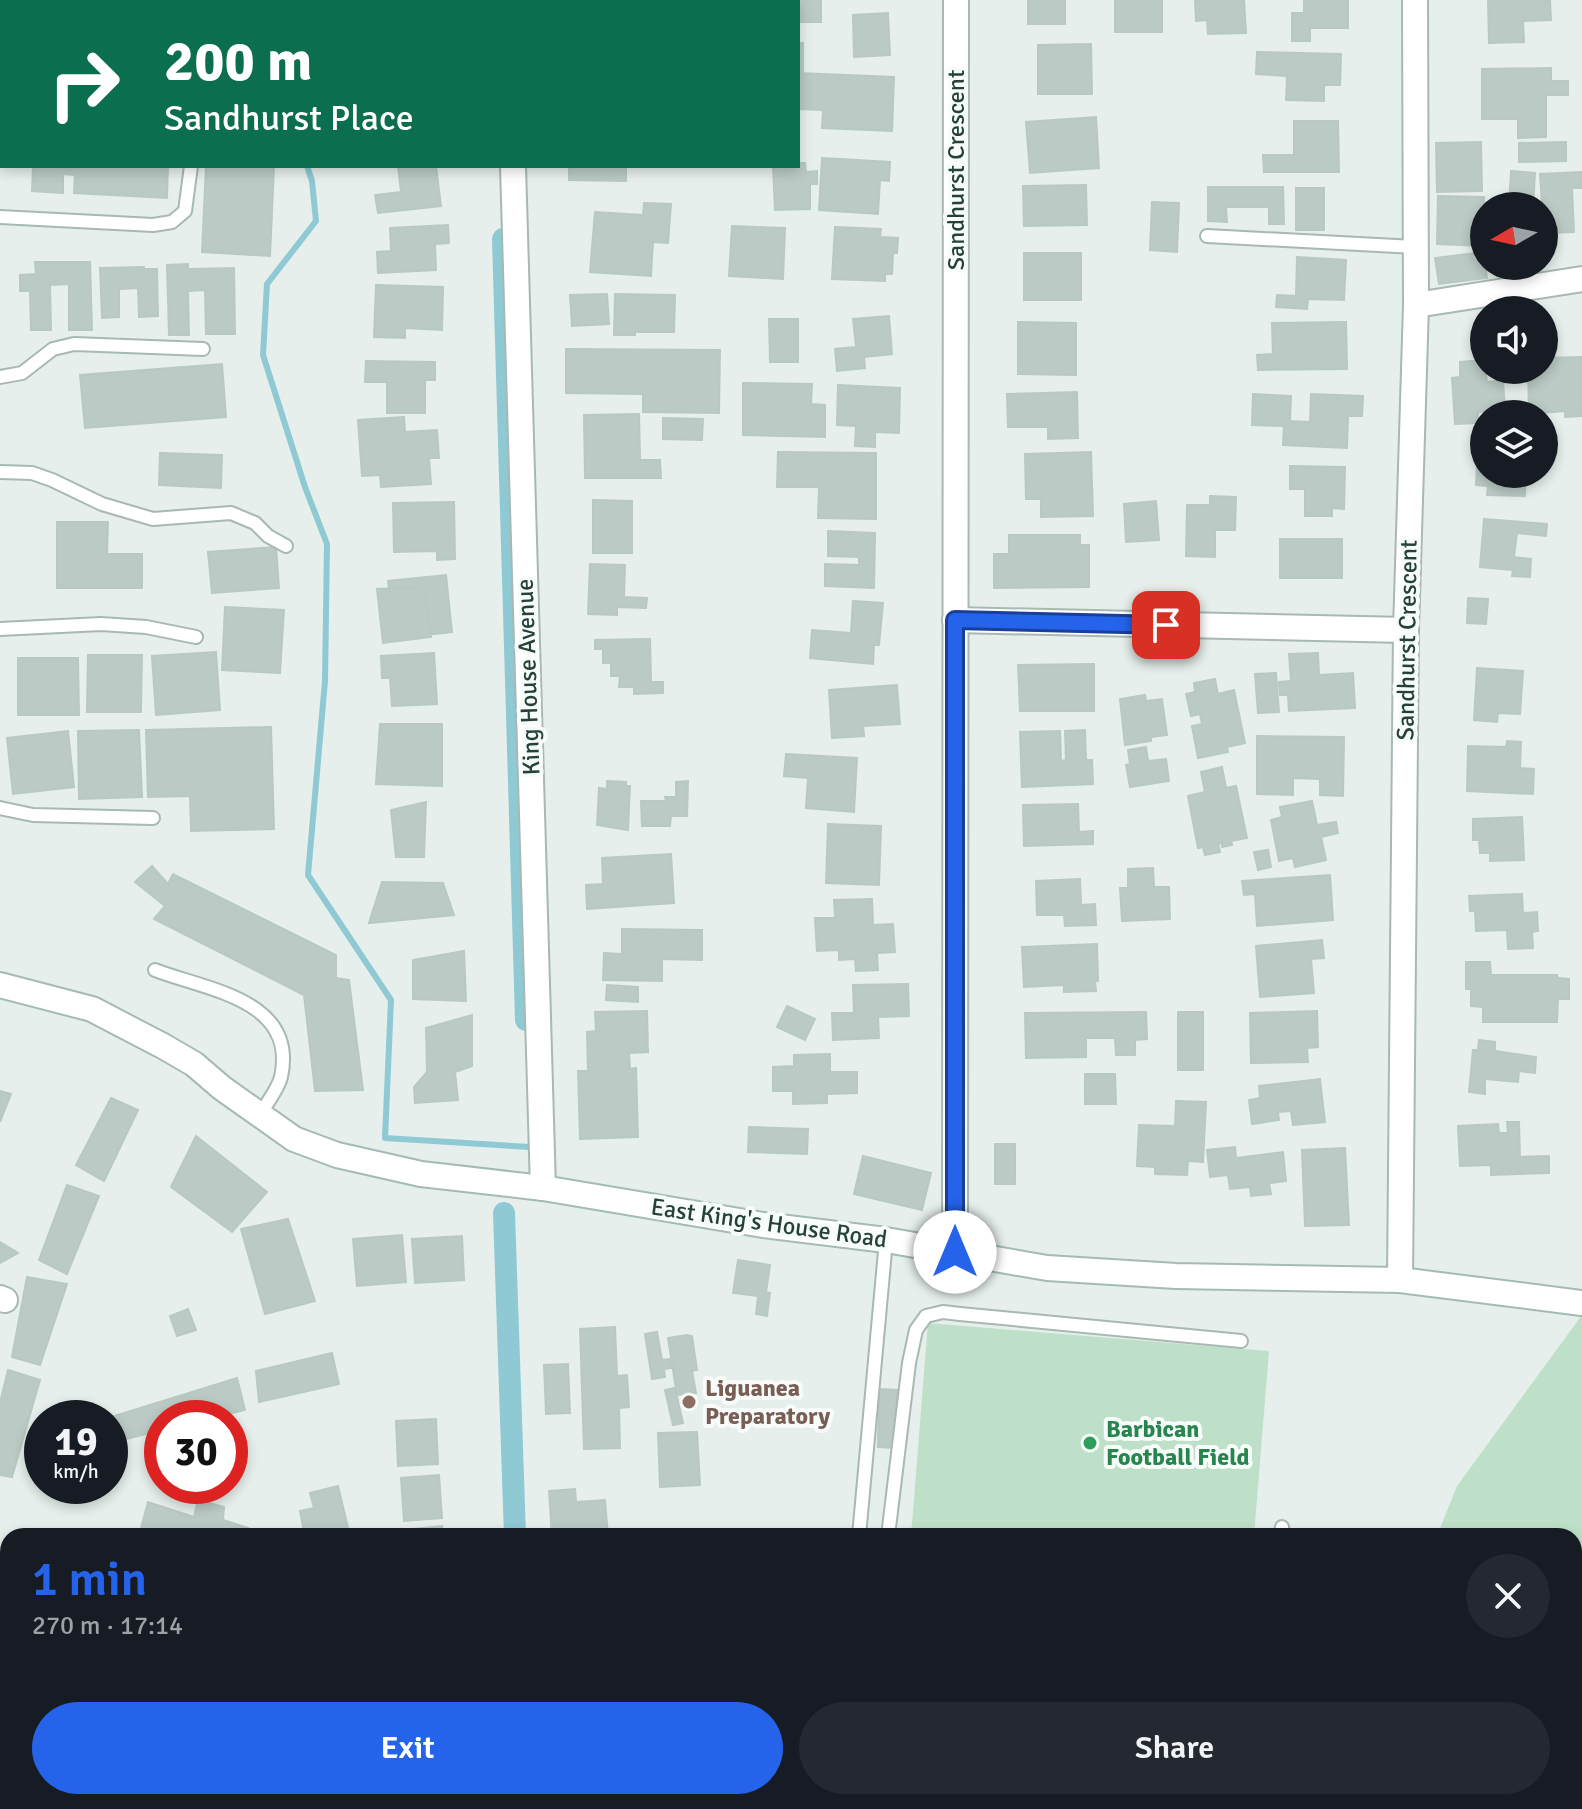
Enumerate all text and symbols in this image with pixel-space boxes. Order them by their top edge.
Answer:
text: 200 m [164,27,312,96]
icon: right [32,32,136,136]
street label: Sandhurst Crescent [941,70,971,270]
text: Sandhurst Place [164,96,414,141]
north arrow [1470,192,1558,280]
map controls [1470,192,1558,488]
button: sound [1470,296,1558,384]
button: layers [1470,400,1558,488]
street label: Sandhurst Crescent [1390,539,1424,741]
street label: King House Avenue [510,578,546,776]
pin [1132,591,1200,659]
icon: arrive [1144,603,1188,647]
street label: East King's House Road [649,1192,889,1254]
position arrow [913,1210,997,1294]
place label: Liguanea Preparatory [705,1373,830,1431]
marker: Liguanea Preparatory [680,1393,698,1411]
speed limit sign: 30 [144,1400,248,1504]
place label: Barbican Football Field [1106,1414,1250,1472]
text: 19 [54,1417,98,1467]
marker: Barbican Football Field [1081,1434,1099,1452]
text: km/h [53,1459,99,1484]
text: 1 min [32,1550,147,1609]
button: close [1466,1554,1550,1638]
text: 270 m · 17:14 [32,1610,183,1642]
button: Exit [32,1702,783,1794]
button: Share [799,1702,1550,1794]

